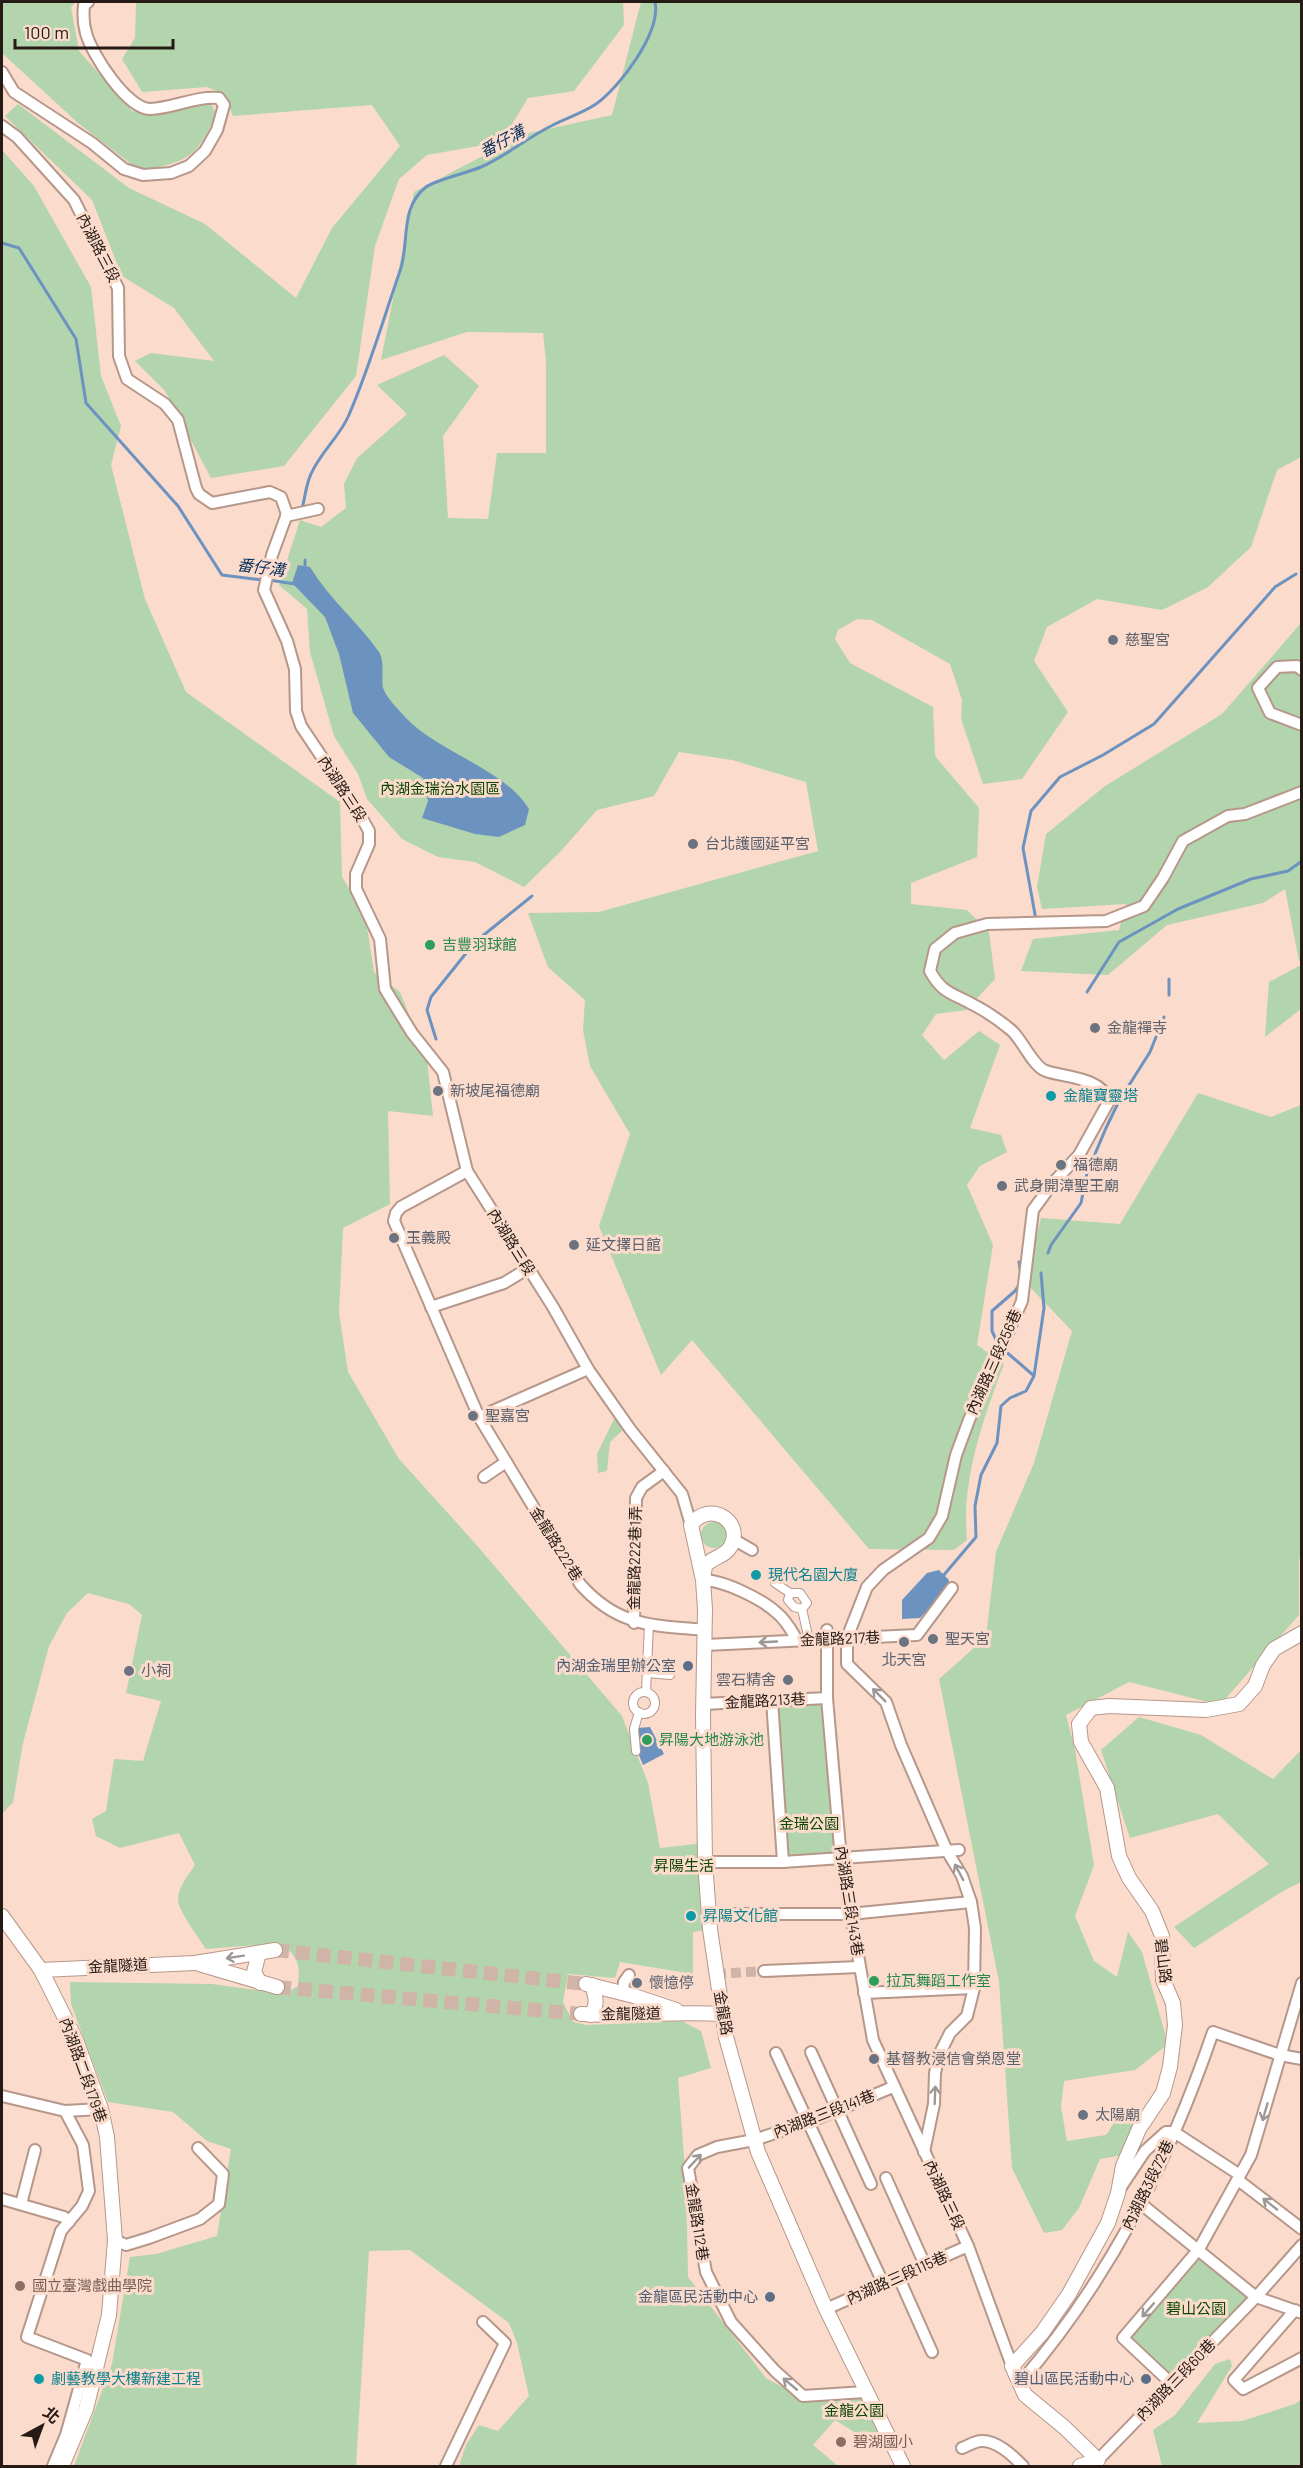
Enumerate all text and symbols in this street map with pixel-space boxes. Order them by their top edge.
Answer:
scale bar [15,12,172,50]
text: 100 m [24,21,69,43]
water label: 番仔溝 [476,120,529,160]
street label: 內湖路三段 [74,210,124,285]
water label: 番仔溝 [236,554,288,579]
place label: 慈聖宮 [1125,630,1170,648]
marker: 慈聖宮 [1106,633,1120,647]
street label: 內湖路三段 [315,752,371,825]
park label: 內湖金瑞治水園區 [380,779,500,797]
place label: 台北護國延平宮 [705,834,810,852]
marker: 台北護國延平宮 [686,837,700,851]
place label: 吉豐羽球館 [442,935,517,953]
marker: 吉豐羽球館 [423,938,437,952]
place label: 金龍禪寺 [1107,1018,1167,1036]
marker: 金龍禪寺 [1088,1021,1102,1035]
place label: 新坡尾福德廟 [450,1081,540,1099]
marker: 新坡尾福德廟 [431,1084,445,1098]
place label: 金龍寶靈塔 [1063,1086,1138,1104]
marker: 金龍寶靈塔 [1044,1089,1058,1103]
place label: 福德廟 [1073,1155,1118,1173]
marker: 福德廟 [1054,1158,1068,1172]
place label: 武身開漳聖王廟 [1014,1176,1119,1194]
marker: 武身開漳聖王廟 [995,1179,1009,1193]
street label: 內湖路三段 [484,1205,539,1278]
place label: 玉義殿 [406,1228,451,1246]
marker: 玉義殿 [387,1231,401,1245]
place label: 延文擇日館 [586,1235,661,1253]
marker: 延文擇日館 [567,1238,581,1252]
street label: 內湖路三段256巷 [962,1306,1024,1417]
place label: 聖嘉宮 [485,1406,530,1424]
marker: 聖嘉宮 [466,1409,480,1423]
street label: 金龍路222巷 [527,1503,587,1584]
street label: 金龍路222巷1弄 [624,1506,644,1610]
place label: 現代名園大廈 [768,1565,858,1583]
marker: 現代名園大廈 [749,1568,763,1582]
street label: 金龍路217巷 [800,1628,880,1648]
place label: 聖天宮 [945,1629,990,1647]
marker: 聖天宮 [926,1632,940,1646]
marker: 北天宮 [897,1635,911,1649]
one-way arrow [758,1636,778,1647]
place label: 北天宮 [881,1650,927,1668]
place label: 內湖金瑞里辦公室 [556,1656,676,1674]
marker: 內湖金瑞里辦公室 [681,1659,695,1673]
place label: 小祠 [141,1661,171,1679]
marker: 小祠 [122,1664,136,1678]
place label: 雲石精舍 [716,1670,776,1688]
marker: 雲石精舍 [781,1673,795,1687]
one-way arrow [871,1687,886,1702]
street label: 金龍路213巷 [724,1689,806,1711]
place label: 昇陽大地游泳池 [659,1730,764,1748]
marker: 昇陽大地游泳池 [640,1733,654,1747]
park label: 金瑞公園 [779,1814,839,1832]
street label: 內湖路三段143巷 [832,1844,868,1957]
park label: 昇陽生活 [654,1856,714,1874]
one-way arrow [952,1863,964,1881]
place label: 昇陽文化館 [703,1906,778,1924]
marker: 昇陽文化館 [684,1909,698,1923]
street label: 碧山路 [1152,1937,1176,1984]
one-way arrow [225,1951,245,1962]
street label: 金龍隧道 [88,1954,148,1976]
place label: 拉瓦舞蹈工作室 [886,1971,991,1989]
place label: 懷憶停 [649,1973,694,1991]
marker: 拉瓦舞蹈工作室 [867,1974,881,1988]
marker: 懷憶停 [630,1976,644,1990]
street label: 金龍路 [711,1989,737,2037]
street label: 金龍隧道 [601,2003,661,2023]
street label: 內湖路二段179巷 [57,2015,111,2125]
place label: 基督教浸信會榮恩堂 [886,2049,1021,2067]
marker: 基督教浸信會榮恩堂 [867,2052,881,2066]
street label: 內湖路三段141巷 [770,2085,877,2141]
one-way arrow [929,2085,940,2105]
one-way arrow [1259,2102,1270,2121]
place label: 太陽廟 [1095,2105,1140,2123]
marker: 太陽廟 [1076,2108,1090,2122]
street label: 內湖路3段72巷 [1118,2137,1177,2232]
one-way arrow [688,2153,702,2168]
street label: 內湖路三段 [921,2157,969,2232]
street label: 金龍路112巷 [683,2182,713,2262]
one-way arrow [1262,2198,1278,2211]
street label: 內湖路三段115巷 [843,2247,950,2307]
place label: 國立臺灣戲曲學院 [32,2276,152,2294]
marker: 國立臺灣戲曲學院 [13,2279,27,2293]
place label: 金龍區民活動中心 [638,2287,758,2305]
marker: 金龍區民活動中心 [763,2290,777,2304]
park label: 碧山公園 [1166,2299,1226,2317]
one-way arrow [1141,2302,1154,2318]
street label: 內湖路三段60巷 [1132,2335,1219,2424]
place label: 劇藝教學大樓新建工程 [51,2369,201,2387]
place label: 碧山區民活動中心 [1014,2369,1134,2387]
marker: 劇藝教學大樓新建工程 [32,2372,46,2386]
marker: 碧山區民活動中心 [1139,2372,1153,2386]
one-way arrow [782,2378,798,2391]
north arrow [12,2396,72,2456]
park label: 金龍公園 [824,2401,884,2419]
text: 北 [40,2402,64,2427]
place label: 碧湖國小 [853,2432,913,2450]
marker: 碧湖國小 [834,2435,848,2449]

